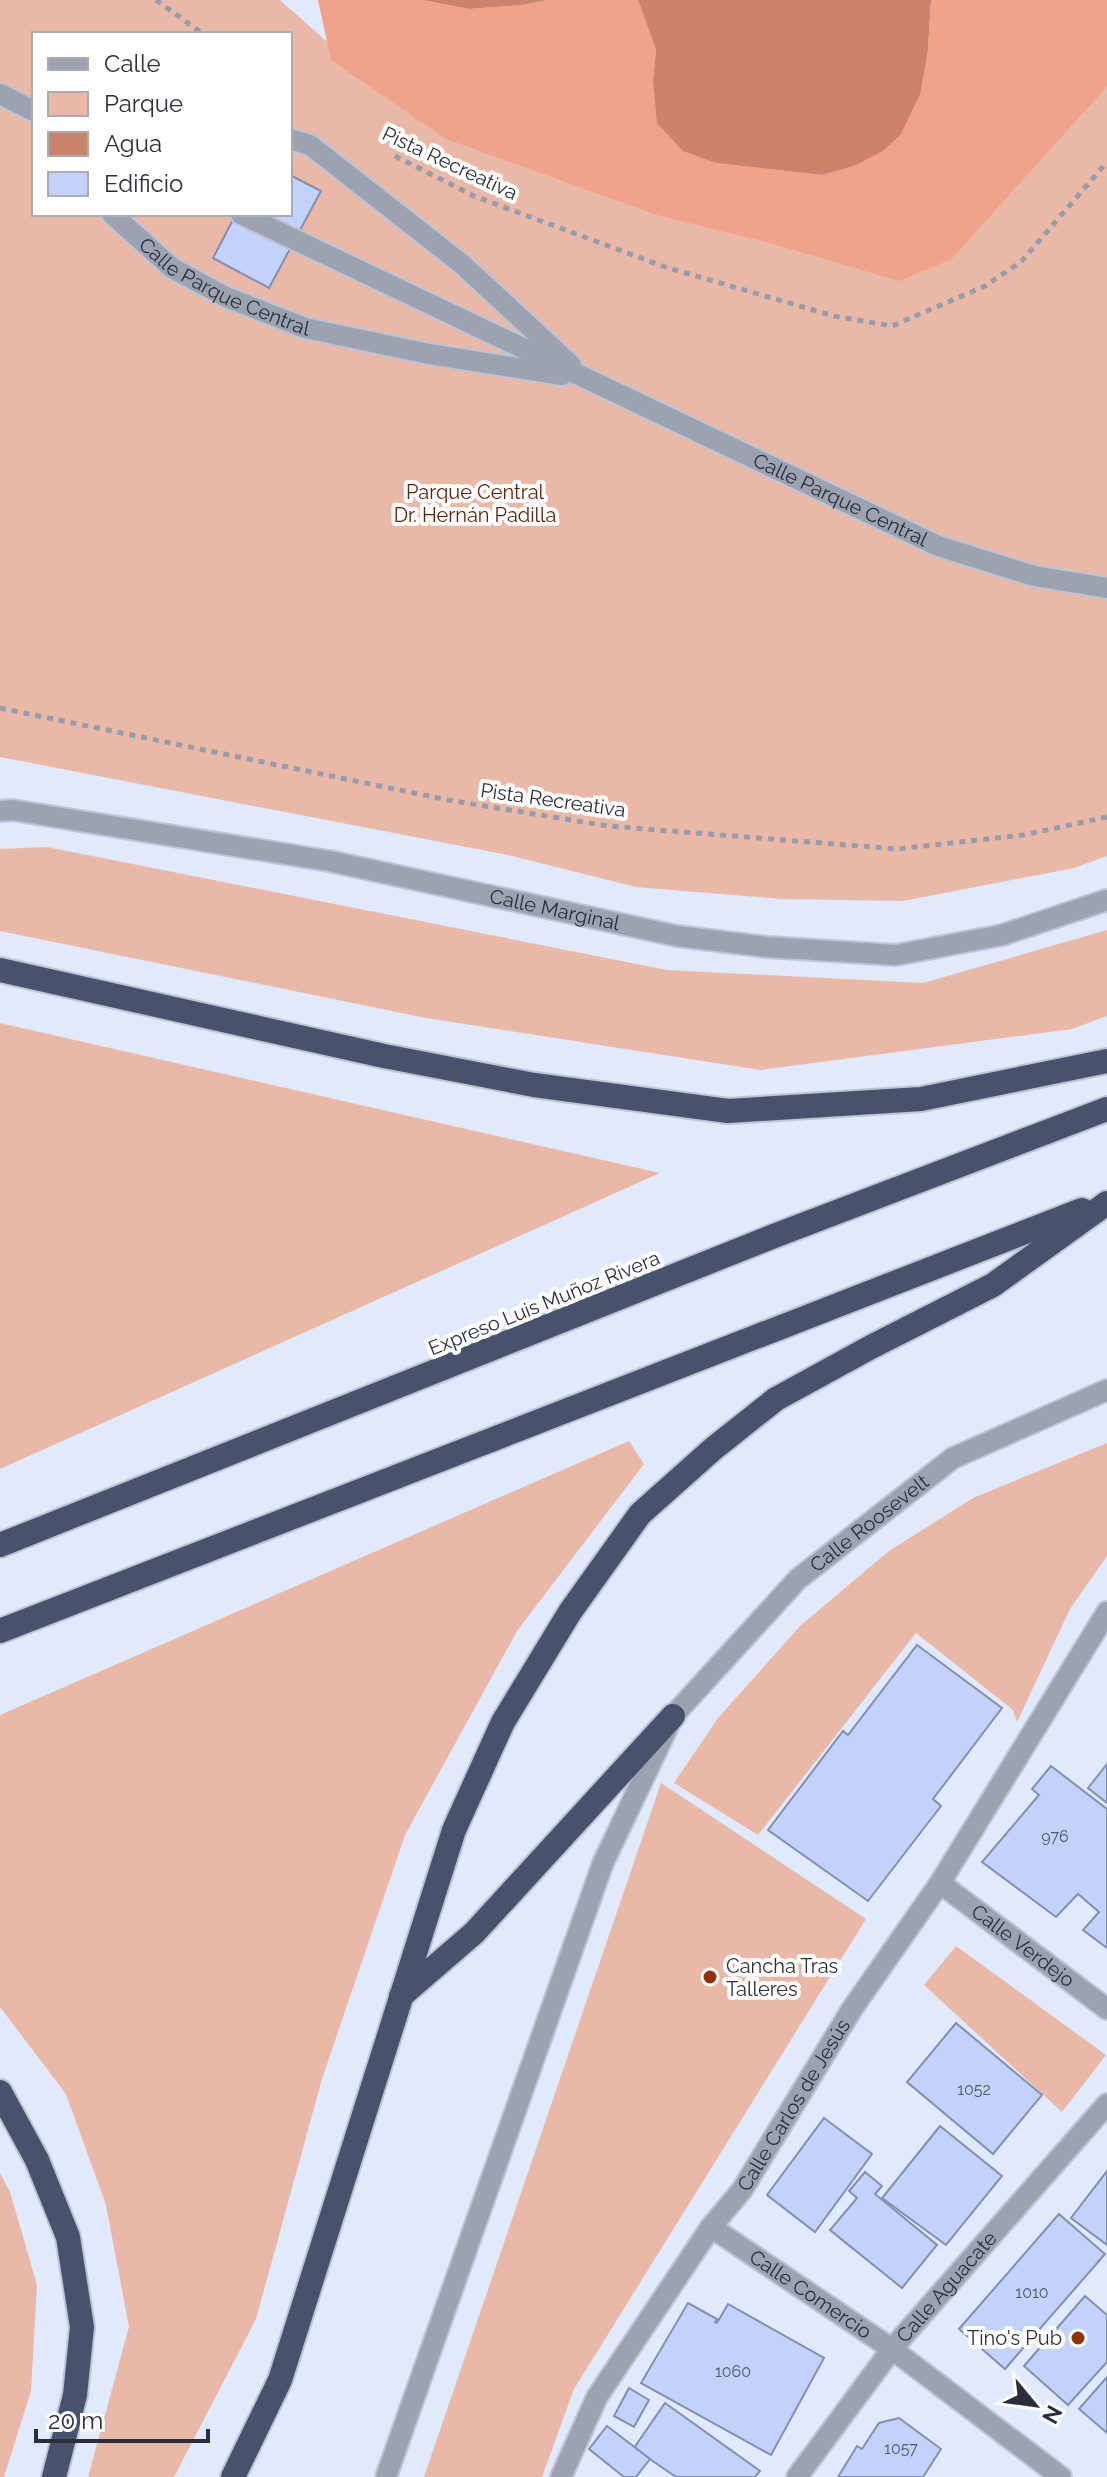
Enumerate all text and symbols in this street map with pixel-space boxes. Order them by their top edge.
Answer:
legend [32,32,292,216]
text: Calle [104,49,161,78]
text: Parque [104,89,183,118]
street label: Pista Recreativa [379,121,521,205]
text: Agua [104,129,162,158]
text: Edificio [104,169,183,198]
street label: Calle Parque Central [134,232,312,341]
street label: Calle Parque Central [749,448,932,552]
park label: Parque Central Dr. Hernán Padilla [394,480,556,527]
street label: Pista Recreativa [479,778,627,822]
street label: Calle Marginal [488,884,622,935]
street label: Expreso Luis Muñoz Rivera [425,1246,663,1360]
street label: Calle Roosevelt [805,1469,934,1577]
house number: 976 [1041,1827,1069,1846]
street label: Calle Verdejo [967,1899,1079,1992]
place label: Cancha Tras Talleres [726,1954,838,2001]
marker: Cancha Tras Talleres [701,1968,719,1986]
street label: Calle Carlos de Jesús [732,2015,855,2196]
house number: 1052 [957,2080,991,2099]
street label: Calle Aguacate [891,2226,1002,2348]
street label: Calle Comercio [745,2244,876,2344]
house number: 1010 [1015,2283,1049,2302]
place label: Tino's Pub [967,2326,1062,2350]
marker: Tino's Pub [1069,2329,1087,2347]
house number: 1060 [715,2362,751,2381]
north arrow [995,2365,1075,2445]
scale bar [36,2393,208,2443]
text: N [1037,2401,1068,2428]
text: 20 m [48,2406,103,2435]
house number: 1057 [884,2439,918,2458]

